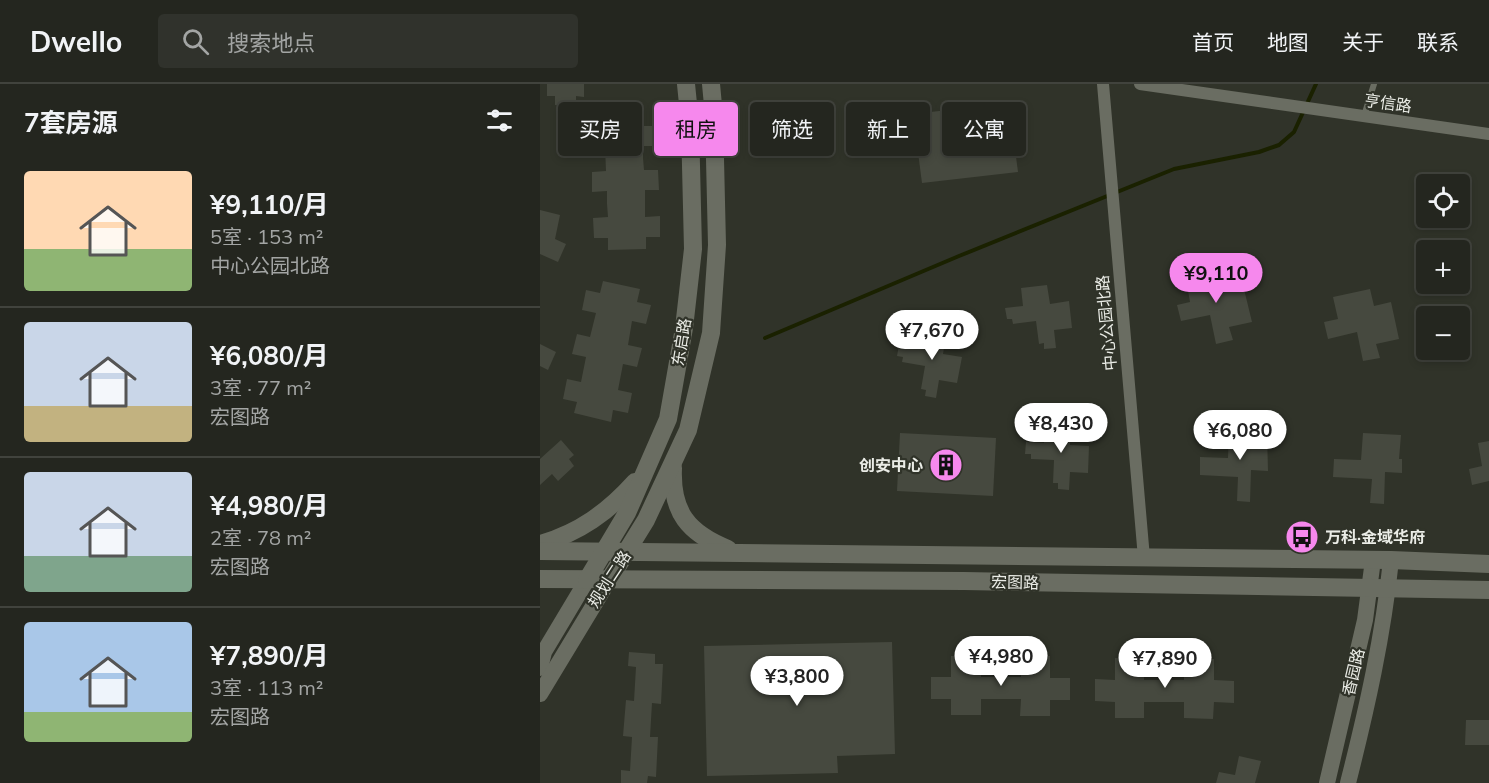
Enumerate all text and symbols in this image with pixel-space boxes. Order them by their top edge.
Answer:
search box [158,14,578,68]
text: Dwello [30,24,122,59]
icon: search [179,25,212,58]
text: 搜索地点 [227,29,315,57]
text: 首页 [1192,29,1234,55]
text: 地图 [1267,29,1309,55]
text: 关于 [1342,29,1384,55]
text: 联系 [1417,29,1459,55]
street label: 亨信路 [1363,90,1413,116]
chip: 买房 [558,102,642,156]
chip: 租房 [654,102,738,156]
chip: 筛选 [750,102,834,156]
chip: 新上 [846,102,930,156]
chip: 公寓 [942,102,1026,156]
icon: filters [483,104,516,137]
text: 7套房源 [24,106,118,139]
map controls [1416,174,1470,360]
button: locate [1416,174,1470,228]
text: ¥9,110/月 [210,188,329,221]
icon: home [72,195,144,267]
text: 5室 · 153 m² [210,224,323,249]
button: + [1416,240,1470,294]
text: 中心公园北路 [210,253,330,278]
pin: ¥9,110 [1167,253,1265,304]
text: ¥9,110 [1184,260,1248,285]
street label: 中心公园北路 [1092,274,1120,372]
button: − [1416,306,1470,360]
pin: ¥7,670 [883,310,981,361]
street label: 东启路 [667,317,695,367]
text: ¥7,670 [900,317,964,342]
text: ¥6,080/月 [210,339,329,372]
icon: home [72,346,144,418]
text: 3室 · 77 m² [210,375,311,400]
pin: ¥8,430 [1012,403,1110,454]
text: 宏图路 [210,404,270,429]
text: ¥8,430 [1029,410,1093,435]
pin: ¥6,080 [1191,410,1289,461]
text: ¥6,080 [1208,417,1272,442]
building icon: 创安中心 [928,447,964,483]
place label: 创安中心 [859,455,923,475]
text: ¥4,980/月 [210,489,329,522]
icon: home [72,496,144,568]
bus stop icon: 万科·金域华府 [1284,519,1320,555]
text: 2室 · 78 m² [210,525,311,550]
place label: 万科·金域华府 [1325,527,1425,547]
street label: 规划二路 [583,547,635,611]
text: 宏图路 [210,554,270,579]
street label: 宏图路 [991,572,1039,592]
pin: ¥4,980 [952,636,1050,687]
pin: ¥7,890 [1116,638,1214,689]
text: ¥7,890/月 [210,639,329,672]
text: ¥4,980 [969,643,1033,668]
text: ¥7,890 [1133,645,1197,670]
icon: home [72,646,144,718]
street label: 香园路 [1338,646,1368,698]
pin: ¥3,800 [748,656,846,707]
text: ¥3,800 [765,663,829,688]
text: 3室 · 113 m² [210,675,323,700]
text: 宏图路 [210,704,270,729]

